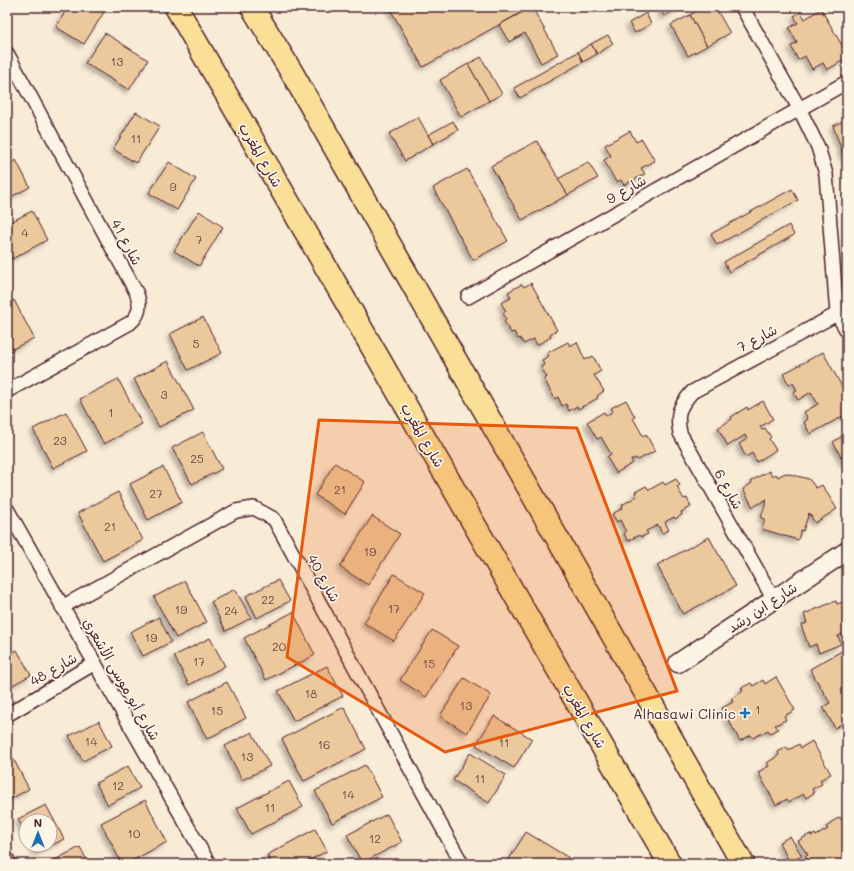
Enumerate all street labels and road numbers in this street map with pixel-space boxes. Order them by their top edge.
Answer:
street label: شارع المغرب [234,119,287,191]
street label: شارع 9 [603,170,650,209]
street label: شارع 41 [106,216,147,269]
street label: شارع 7 [734,320,781,357]
street label: شارع المغرب [396,399,449,471]
street label: شارع 6 [709,465,748,513]
street label: شارع 40 [302,551,345,606]
street label: شارع ابن رشد [724,577,801,637]
street label: شارع أبو موسى الأشعري [77,614,165,745]
street label: شارع 48 [26,648,81,691]
street label: شارع المغرب [558,680,611,752]

